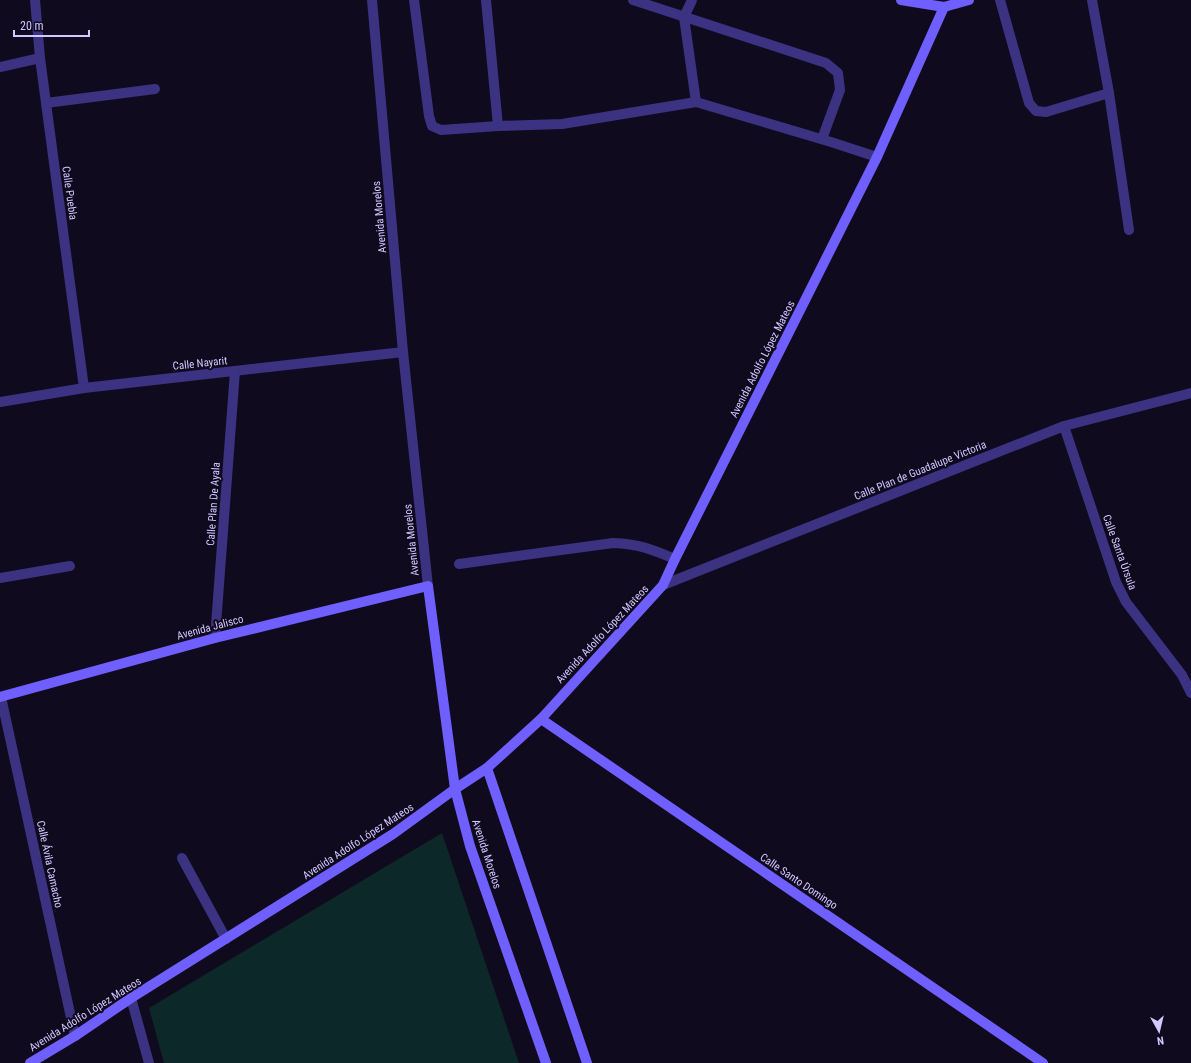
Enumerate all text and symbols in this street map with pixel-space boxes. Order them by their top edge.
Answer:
scale bar [14,12,89,38]
text: 20 m [20,19,44,33]
street label: Calle Puebla [59,165,80,221]
street label: Avenida Morelos [370,180,389,254]
street label: Avenida Adolfo López Mateos [727,299,798,420]
street label: Calle Nayarit [172,354,228,373]
street label: Calle Plan de Guadalupe Victoria [852,438,988,503]
street label: Calle Plan De Ayala [204,462,223,546]
street label: Avenida Morelos [401,503,422,577]
street label: Calle Santa Úrsula [1100,513,1139,592]
street label: Avenida Adolfo López Mateos [553,583,651,686]
street label: Avenida Jalisco [175,612,245,643]
street label: Avenida Adolfo López Mateos [300,801,416,882]
street label: Avenida Morelos [469,818,504,891]
street label: Calle Ávila Camacho [34,819,65,909]
street label: Calle Santo Domingo [758,851,840,912]
street label: Avenida Adolfo López Mateos [27,975,144,1054]
north arrow [1139,1011,1179,1051]
text: N [1156,1034,1165,1047]

